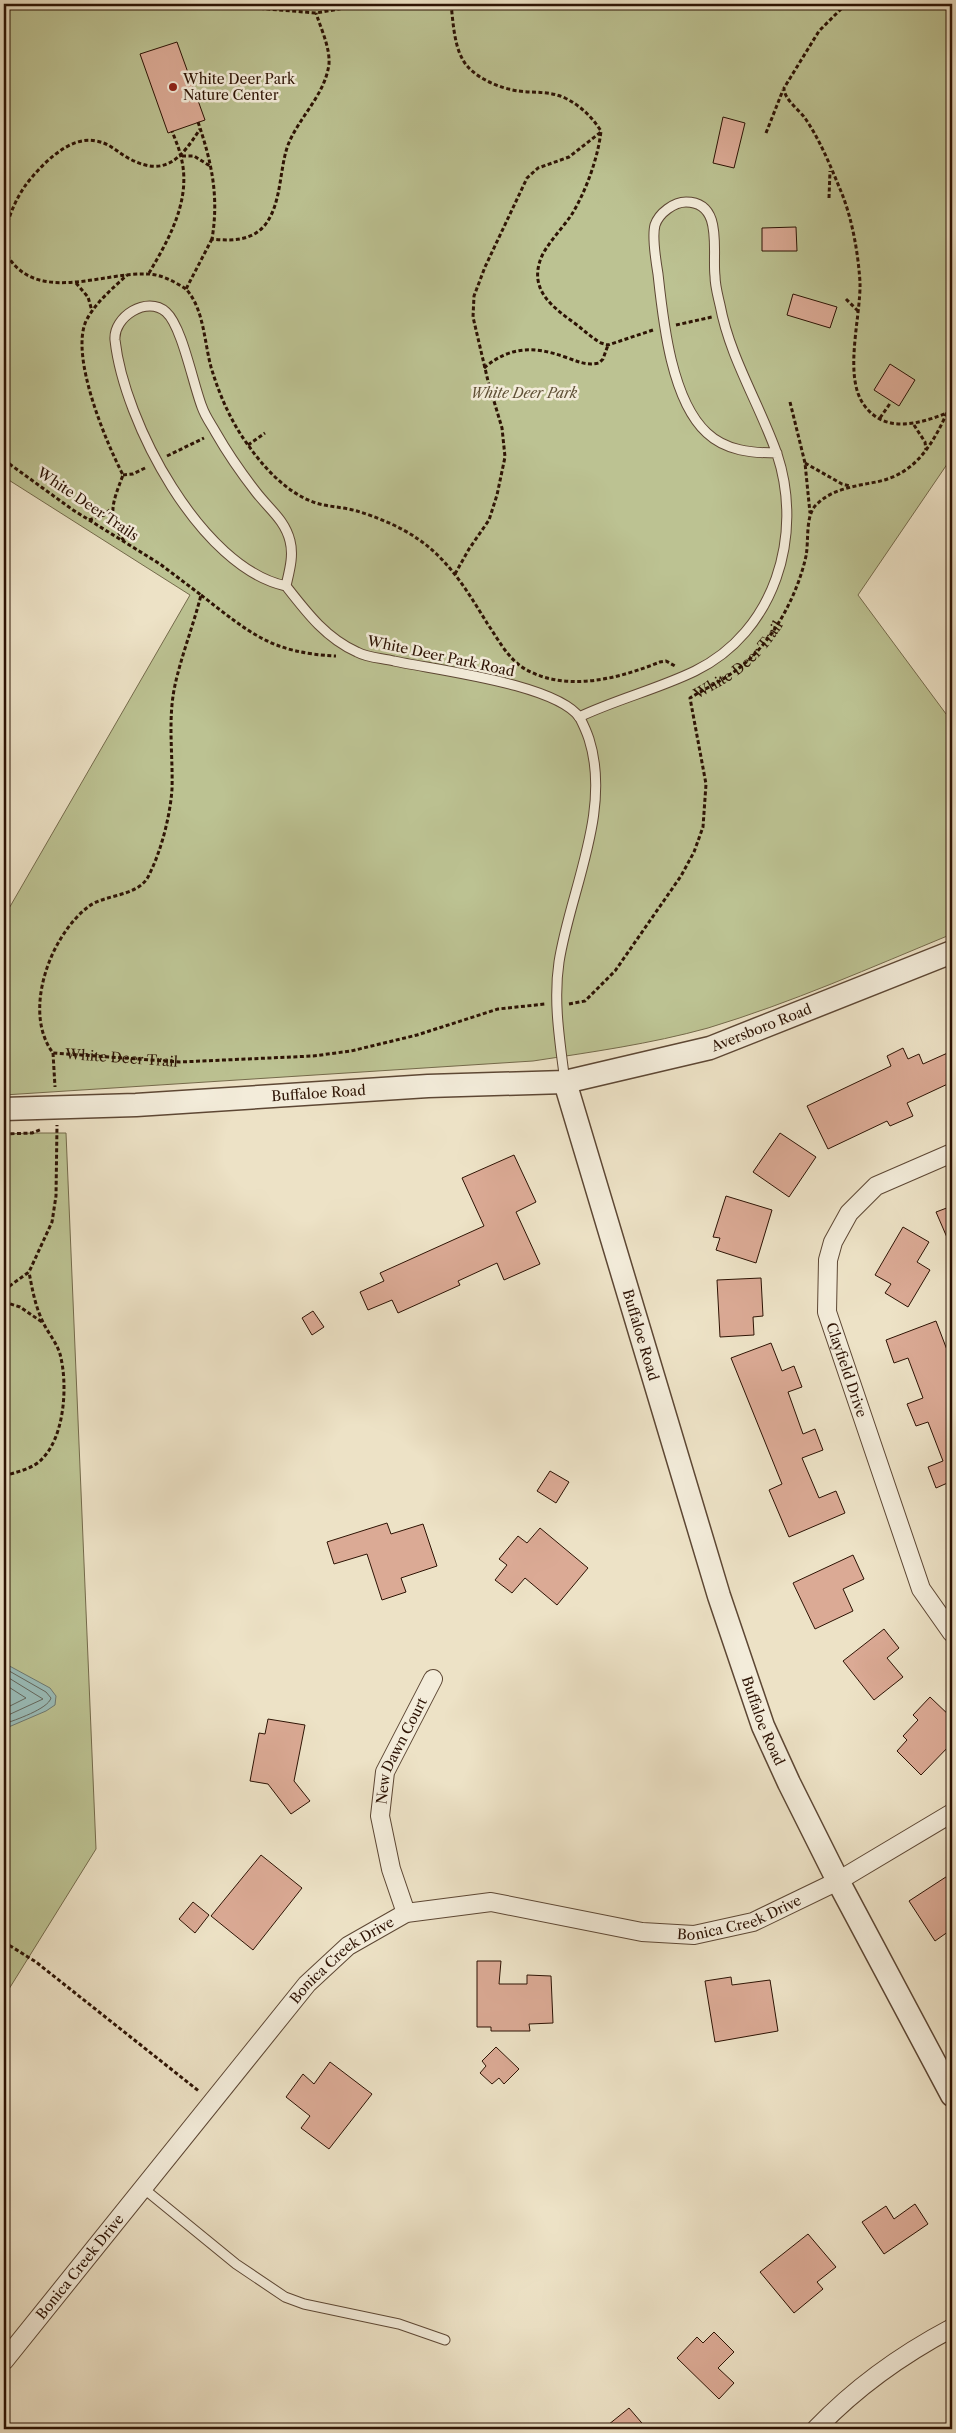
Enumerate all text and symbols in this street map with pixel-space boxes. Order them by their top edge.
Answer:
place label: White Deer Park Nature Center [182,70,296,104]
marker: White Deer Park Nature Center [167,81,179,93]
park label: White Deer Park [471,384,578,402]
street label: White Deer Trails [33,463,142,545]
street label: White Deer Trail [690,618,787,703]
street label: White Deer Park Road [365,631,517,681]
street label: Aversboro Road [708,999,815,1056]
street label: White Deer Trail [64,1045,178,1071]
street label: Buffaloe Road [271,1081,367,1105]
street label: Buffaloe Road [619,1287,663,1383]
street label: Clayfield Drive [822,1320,871,1420]
street label: Buffaloe Road [738,1674,789,1769]
street label: New Dawn Court [372,1694,431,1805]
street label: Bonica Creek Drive [677,1891,804,1944]
street label: Bonica Creek Drive [286,1913,397,2007]
street label: Bonica Creek Drive [32,2210,128,2323]

